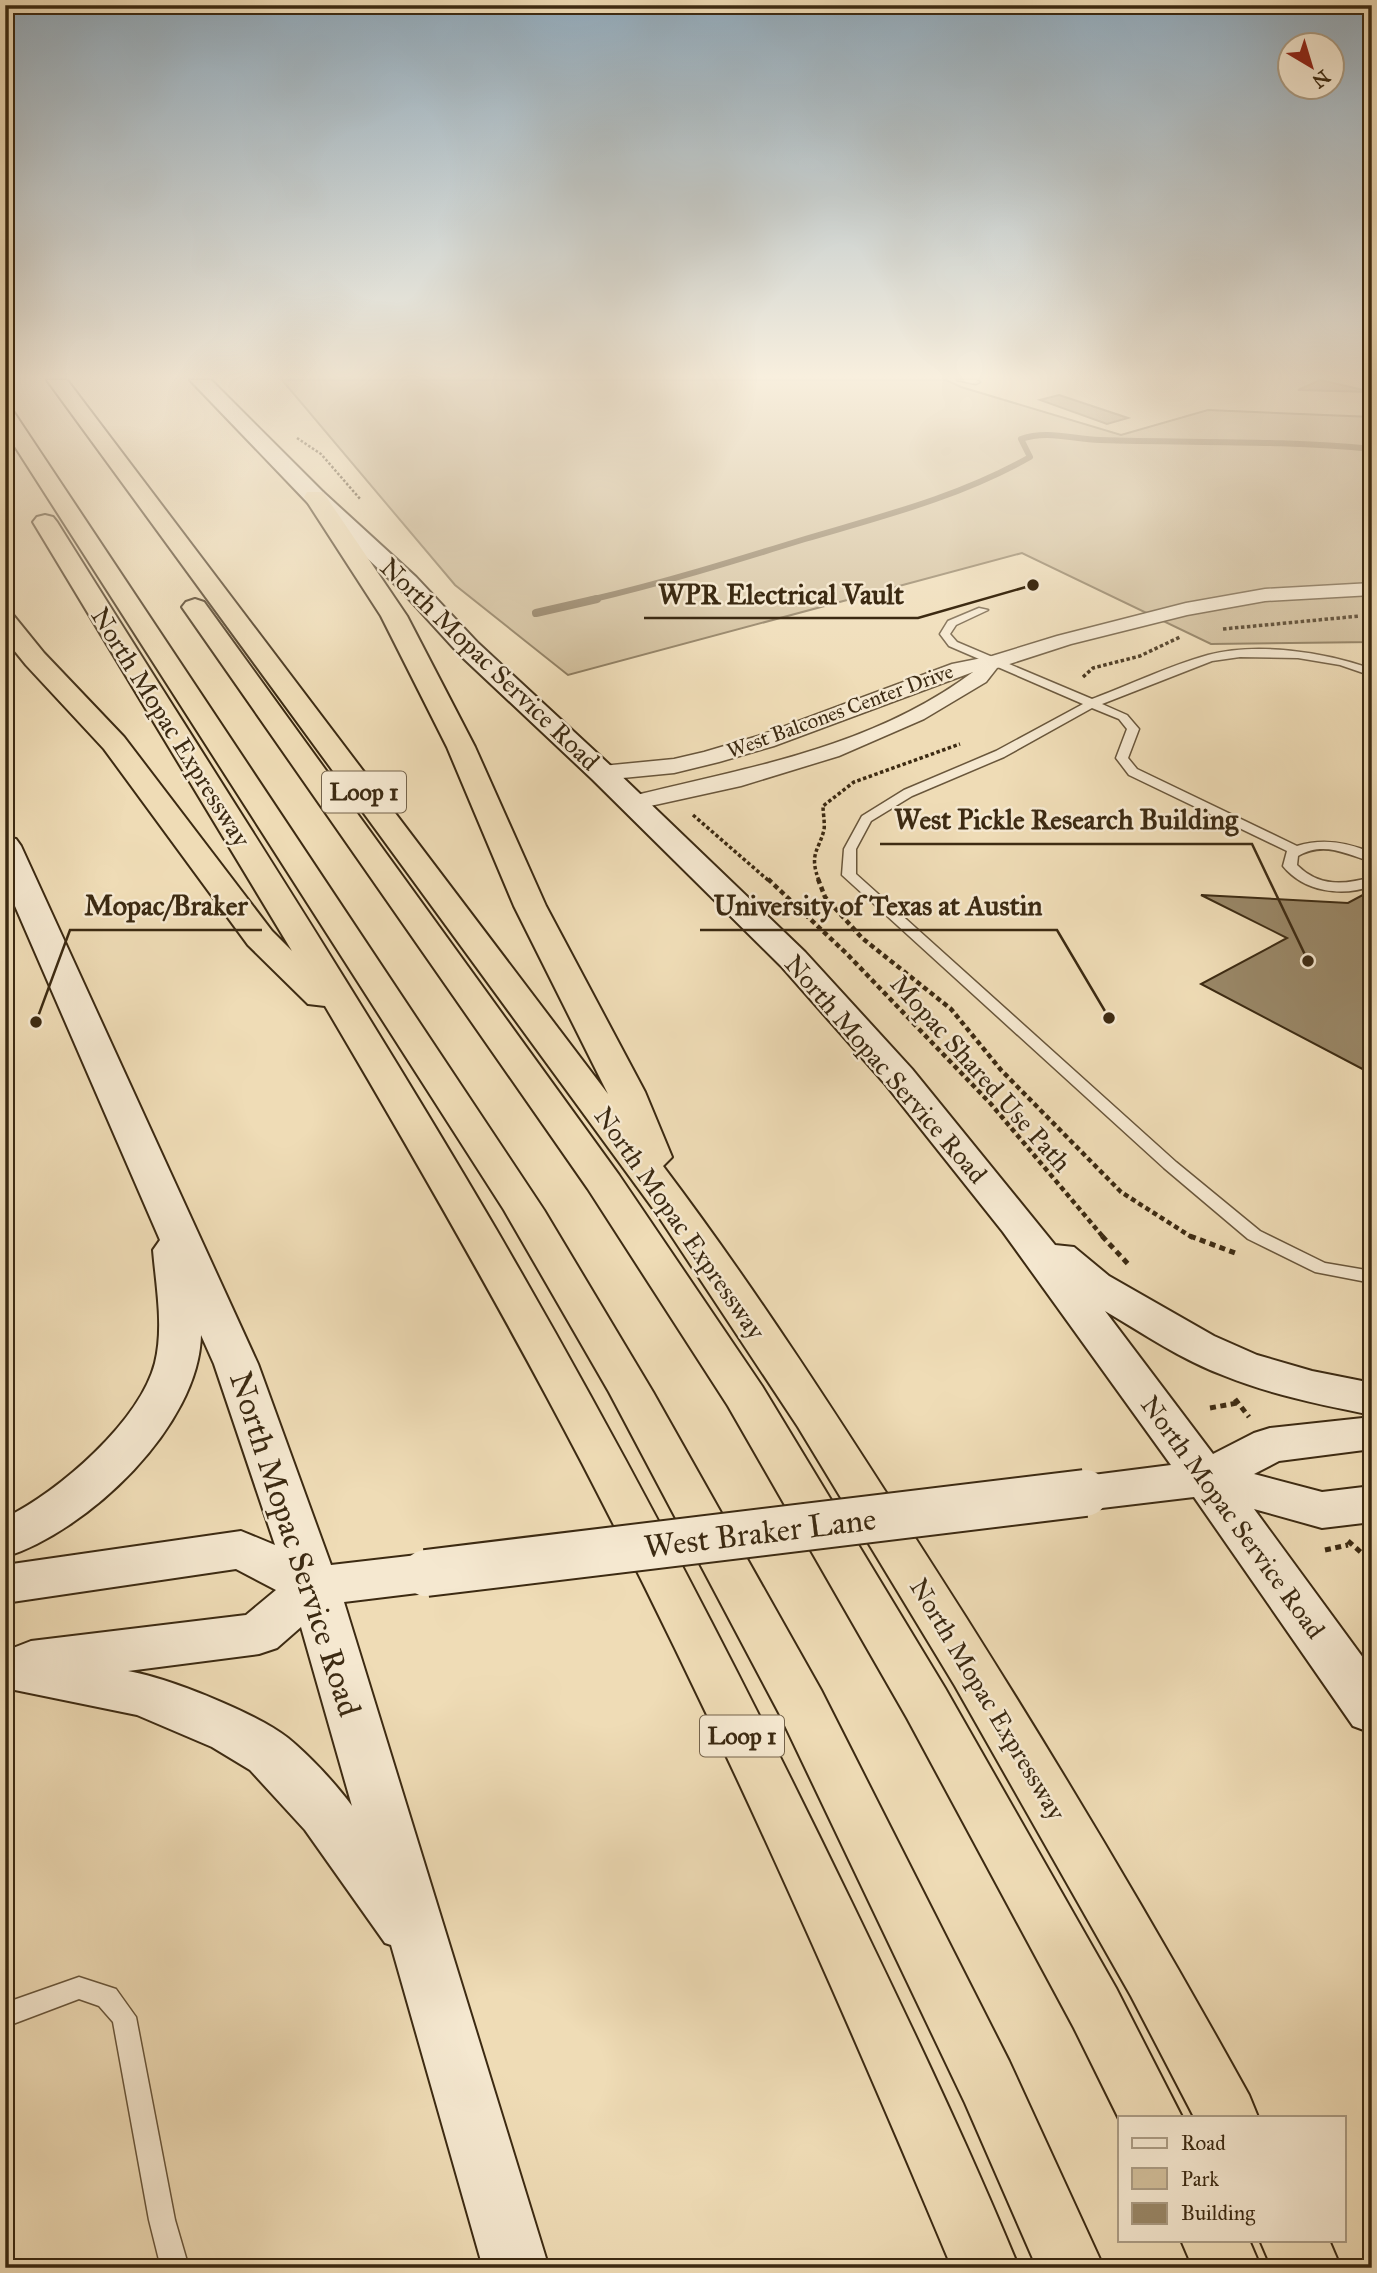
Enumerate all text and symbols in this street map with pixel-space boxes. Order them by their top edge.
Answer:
north arrow [1276,32,1346,102]
text: N [1308,65,1335,93]
street label: North Mopac Service Road [374,551,606,777]
callout: WPR Electrical Vault [644,569,918,618]
text: WPR Electrical Vault [658,577,904,612]
street label: North Mopac Expressway [84,601,258,853]
street label: West Balcones Center Drive [723,658,957,764]
road number: Loop 1 [322,772,406,812]
callout: West Pickle Research Building [880,795,1252,844]
text: West Pickle Research Building [894,802,1239,837]
callout: Mopac/Braker [70,881,262,930]
callout: University of Texas at Austin [700,881,1057,930]
text: Mopac/Braker [84,888,248,923]
text: University of Texas at Austin [713,888,1043,923]
street label: North Mopac Service Road [778,948,994,1190]
street label: Mopac Shared Use Path [884,968,1078,1179]
street label: North Mopac Expressway [588,1101,773,1346]
street label: North Mopac Service Road [221,1367,369,1721]
street label: North Mopac Service Road [1134,1389,1332,1645]
street label: West Braker Lane [642,1499,878,1567]
street label: North Mopac Expressway [903,1572,1073,1826]
road number: Loop 1 [700,1716,784,1756]
legend [1118,2116,1346,2242]
text: Road [1181,2130,1226,2156]
text: Park [1181,2166,1219,2192]
text: Building [1181,2200,1255,2226]

